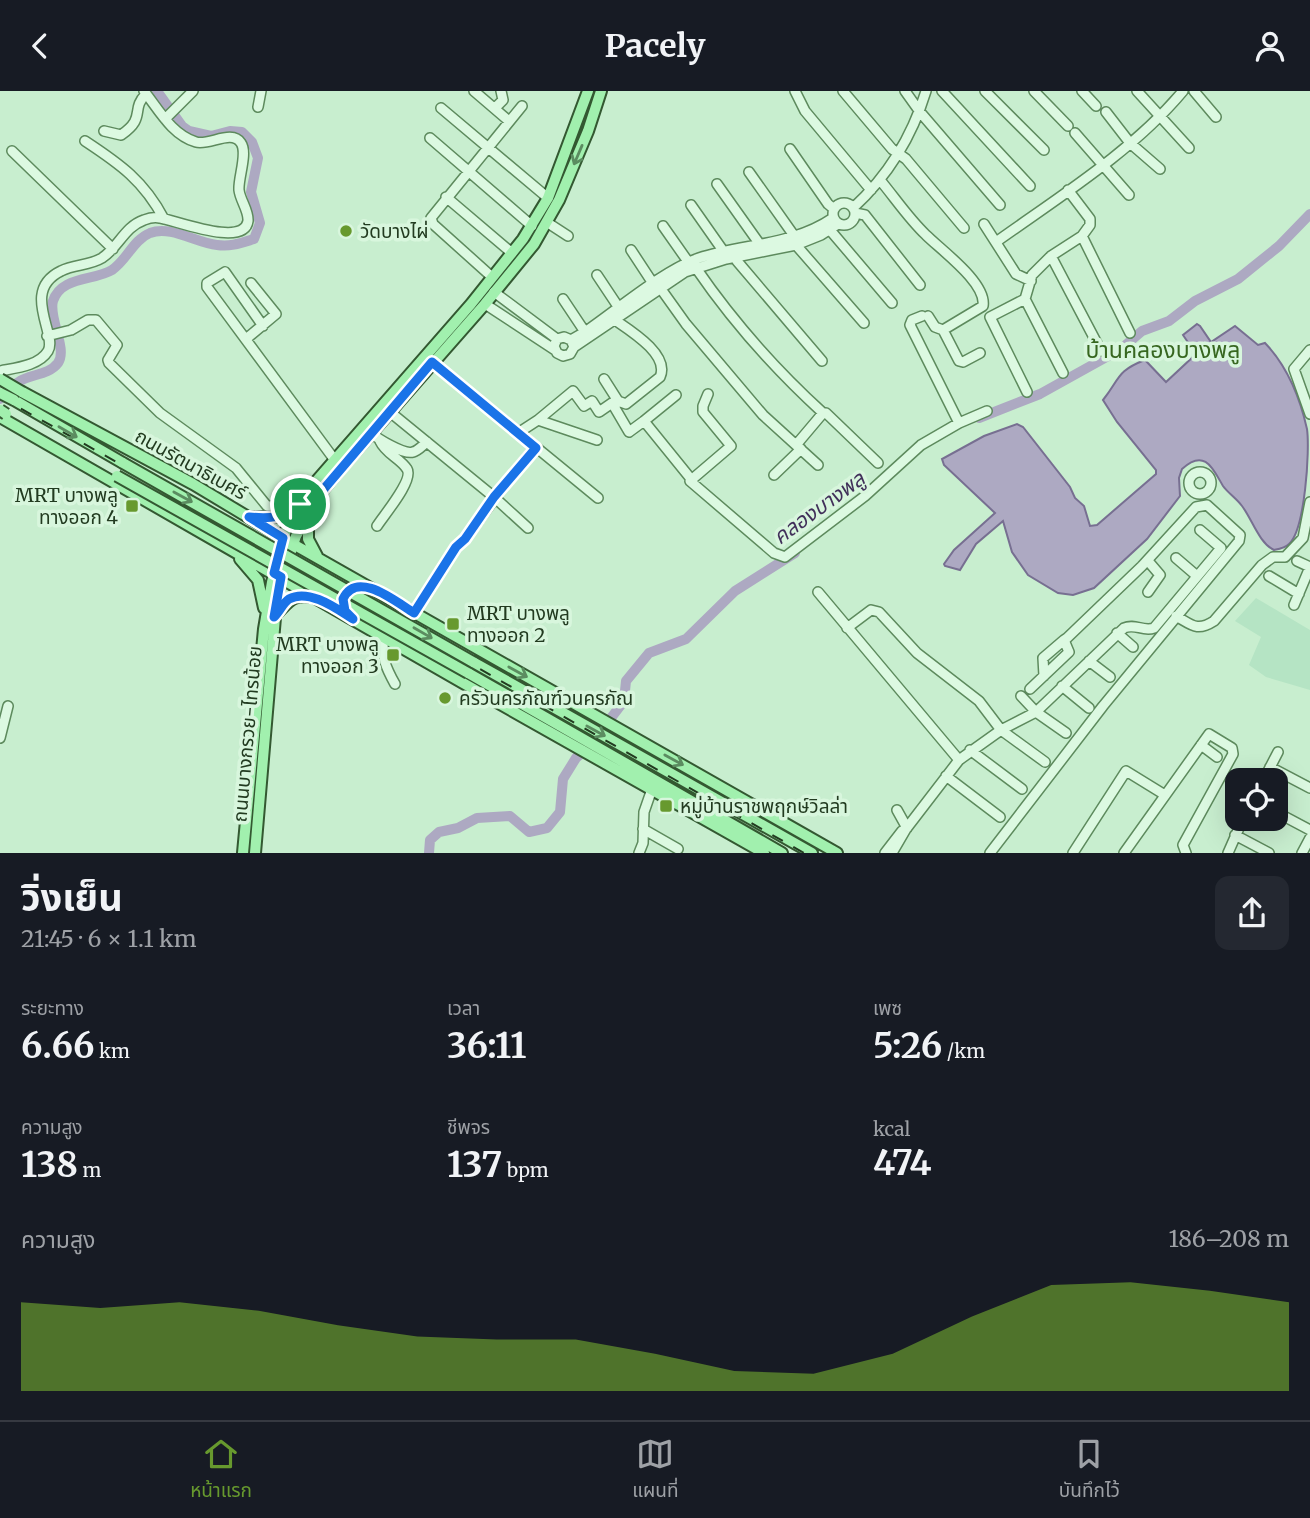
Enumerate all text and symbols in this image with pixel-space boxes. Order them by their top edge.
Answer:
text: Pacely [605,26,705,66]
icon: back [21,27,59,65]
icon: person [1251,27,1289,65]
one-way arrow [571,144,584,165]
place label: วัดบางไผ่ [360,219,429,243]
marker: วัดบางไผ่ [338,223,354,239]
district label: บ้านคลองบางพลู [1086,335,1240,365]
street label: ถนนรัตนาธิเบศร์ [131,423,252,505]
one-way arrow [58,425,78,439]
water label: คลองบางพลู [767,465,871,550]
pin [270,474,330,534]
place label: MRT บางพลู ทางออก 4 [15,483,118,529]
icon: arrive [281,485,319,523]
one-way arrow [172,490,192,504]
marker: MRT บางพลู ทางออก 4 [124,498,140,514]
place label: MRT บางพลู ทางออก 2 [467,601,570,647]
marker: MRT บางพลู ทางออก 2 [445,616,461,632]
one-way arrow [413,626,433,640]
place label: MRT บางพลู ทางออก 3 [276,632,379,678]
street label: ถนนบางกรวย-ไทรน้อย [227,645,267,823]
marker: MRT บางพลู ทางออก 3 [385,647,401,663]
one-way arrow [507,665,527,679]
place label: ครัวนครภัณฑ์วนครภัณ [459,686,633,710]
marker: ครัวนครภัณฑ์วนครภัณ [437,690,453,706]
one-way arrow [586,724,606,738]
one-way arrow [664,753,684,767]
map controls [1225,768,1288,831]
button: locate [1225,768,1288,831]
place label: หมู่บ้านราชพฤกษ์วิลล่า [680,794,848,819]
marker: หมู่บ้านราชพฤกษ์วิลล่า [658,798,674,814]
text: วิ่งเย็น [21,874,123,921]
button: share [1215,876,1289,950]
text: 21:45 · 6 × 1.1 km [21,924,197,953]
text: ระยะทาง [21,996,84,1020]
text: เวลา [447,996,480,1020]
text: เพซ [873,996,902,1020]
text: 6.66 [21,1024,94,1068]
text: 36:11 [447,1024,527,1068]
text: 5:26 [873,1024,942,1068]
text: km [94,1039,130,1063]
text: /km [942,1039,985,1063]
text: ความสูง [21,1115,82,1139]
text: ชีพจร [447,1115,490,1139]
text: kcal [873,1117,910,1141]
text: 474 [873,1141,932,1185]
text: 138 [21,1143,78,1187]
text: 137 [447,1143,502,1187]
text: m [78,1158,101,1182]
text: bpm [502,1158,549,1182]
text: 186–208 m [1169,1224,1289,1253]
text: ความสูง [21,1225,95,1254]
tab: หน้าแรก [190,1435,252,1506]
tab: แผนที่ [632,1435,679,1506]
tab: บันทึกไว้ [1059,1435,1120,1506]

